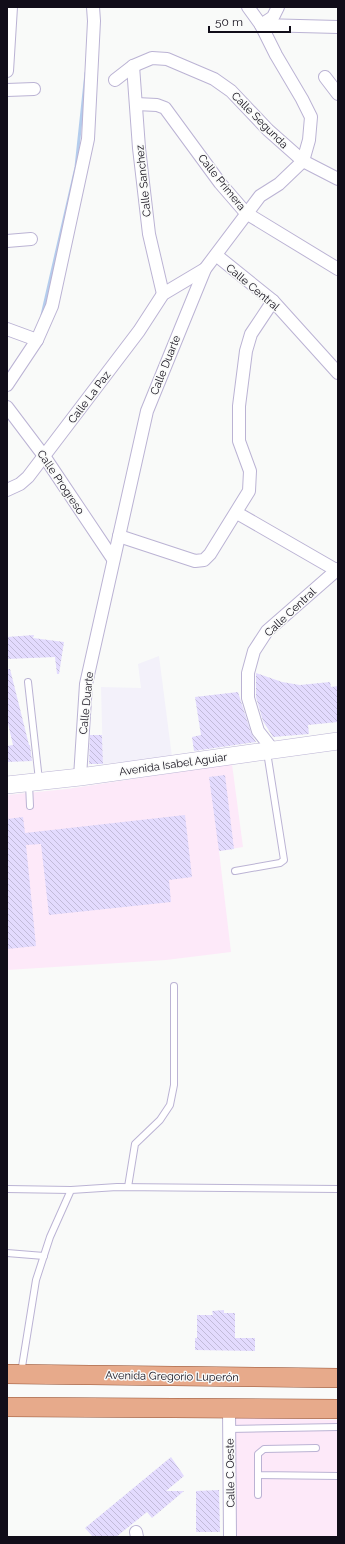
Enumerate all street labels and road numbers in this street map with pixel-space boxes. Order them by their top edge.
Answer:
street label: Calle Segunda [229,89,291,151]
street label: Calle Sanchez [133,144,154,217]
street label: Calle Primera [195,152,248,213]
street label: Calle Central [223,261,282,313]
street label: Calle Duarte [148,333,184,397]
street label: Calle La Paz [65,368,114,426]
street label: Calle Progreso [34,448,87,517]
street label: Calle Central [262,585,319,640]
street label: Calle Duarte [77,670,96,735]
street label: Avenida Isabel Aguiar [118,750,228,779]
street label: Avenida Gregorio Luperón [105,1369,239,1384]
street label: Calle C Oeste [223,1438,238,1508]

